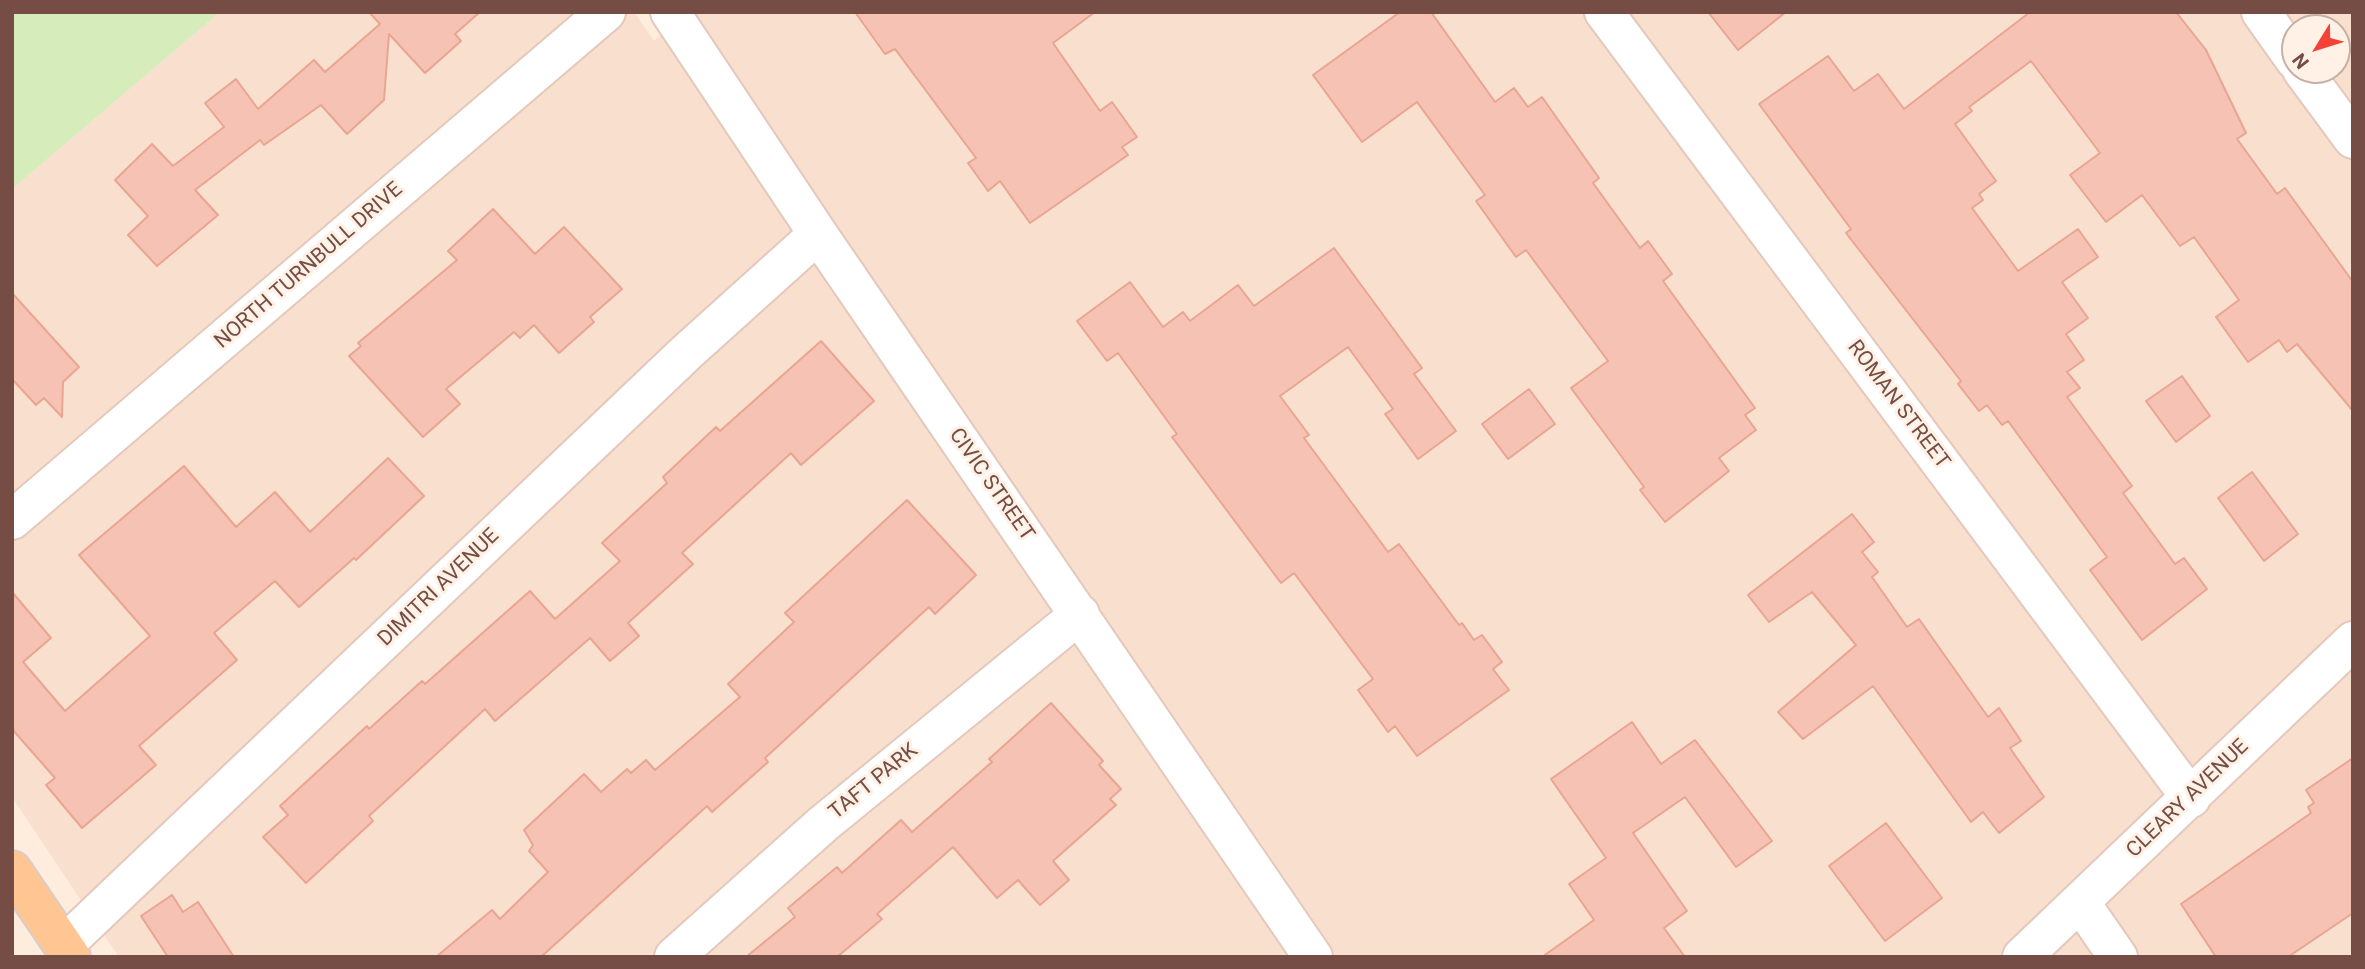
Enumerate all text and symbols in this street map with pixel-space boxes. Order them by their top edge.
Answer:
north arrow [2281,14,2351,84]
text: N [2287,49,2314,73]
street label: NORTH TURNBULL DRIVE [210,178,408,354]
street label: ROMAN STREET [1841,336,1955,474]
street label: CIVIC STREET [943,424,1039,546]
street label: DIMITRI AVENUE [373,524,505,652]
street label: CLEARY AVENUE [2122,735,2254,863]
street label: TAFT PARK [825,739,923,825]

